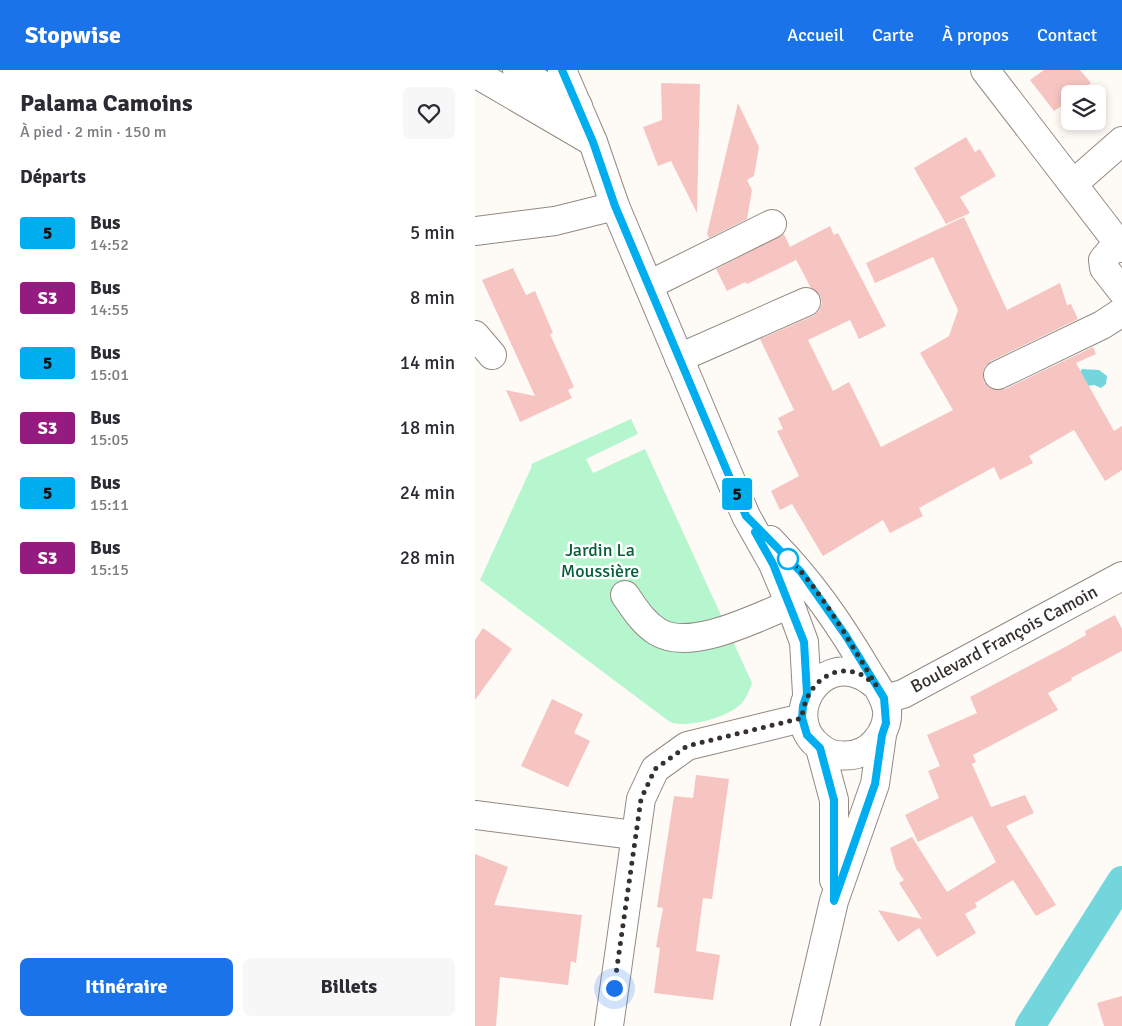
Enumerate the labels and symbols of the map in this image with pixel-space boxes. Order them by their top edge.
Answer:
line badge: 5 [721,478,753,510]
park label: Jardin La Moussière [561,539,639,582]
unlabelled marker [777,548,799,570]
street label: Boulevard François Camoin [907,580,1101,698]
your location [602,976,627,1001]

